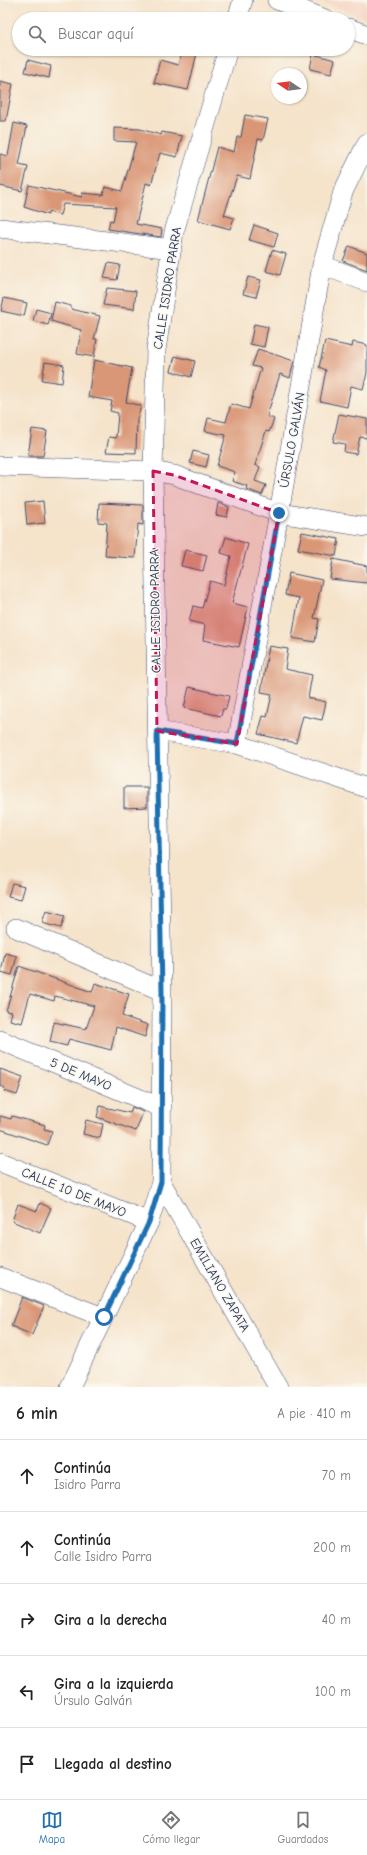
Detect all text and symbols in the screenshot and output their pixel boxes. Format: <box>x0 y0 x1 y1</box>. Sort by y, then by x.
search box <box>12 12 355 56</box>
icon: search <box>26 23 48 45</box>
text: Buscar aquí <box>58 25 134 43</box>
north arrow <box>271 68 307 104</box>
street label: CALLE ISIDRO PARRA <box>150 225 184 350</box>
street label: ÚRSULO GALVÁN <box>275 391 308 489</box>
route end <box>270 504 288 522</box>
street label: CALLE ISIDRO PARRA <box>146 548 164 673</box>
street label: 5 DE MAYO <box>48 1054 114 1094</box>
street label: CALLE 10 DE MAYO <box>19 1164 129 1220</box>
street label: EMILIANO ZAPATA <box>187 1235 253 1335</box>
route start <box>95 1308 113 1326</box>
text: 6 min <box>16 1404 58 1423</box>
text: A pie · 410 m <box>277 1406 351 1421</box>
text: Continúa <box>54 1459 111 1477</box>
icon: ahead <box>16 1465 38 1487</box>
text: 70 m <box>322 1468 351 1483</box>
text: Isidro Parra <box>54 1477 121 1492</box>
text: Continúa <box>54 1531 111 1549</box>
icon: ahead <box>16 1537 38 1559</box>
text: 200 m <box>313 1540 351 1555</box>
text: Calle Isidro Parra <box>54 1549 152 1564</box>
icon: right <box>16 1609 38 1631</box>
text: Gira a la derecha <box>54 1611 167 1629</box>
text: 40 m <box>322 1612 351 1627</box>
text: Gira a la izquierda <box>54 1675 174 1693</box>
icon: left <box>16 1681 38 1703</box>
text: 100 m <box>315 1684 351 1699</box>
text: Úrsulo Galván <box>54 1693 132 1708</box>
icon: arrive <box>16 1753 38 1775</box>
text: Llegada al destino <box>54 1755 172 1773</box>
tab: Mapa <box>39 1809 65 1846</box>
tab: Cómo llegar <box>143 1809 200 1846</box>
tab: Guardados <box>277 1809 328 1846</box>

